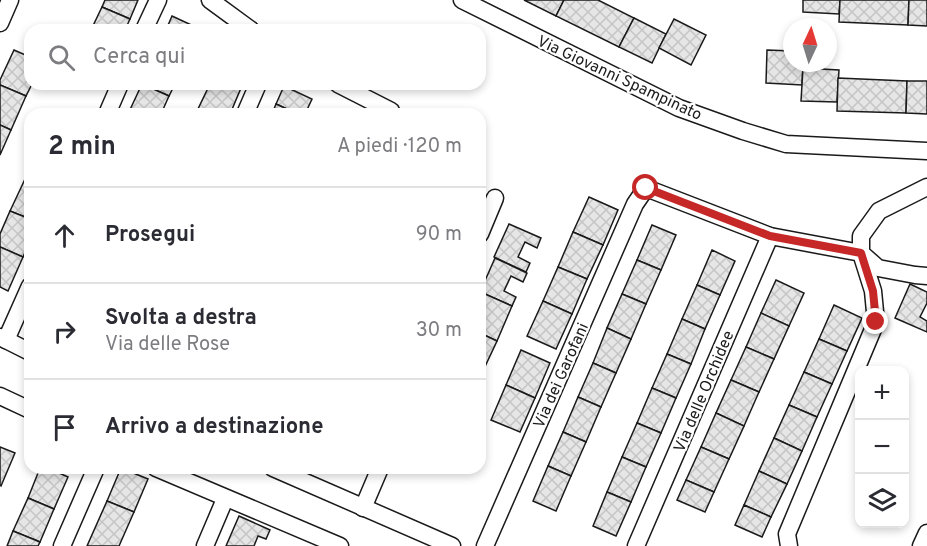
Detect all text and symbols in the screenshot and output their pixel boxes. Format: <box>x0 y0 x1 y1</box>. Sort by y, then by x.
north arrow <box>783 18 837 72</box>
search box <box>24 24 486 90</box>
street label: Via Giovanni Spampinato <box>534 32 705 126</box>
icon: search <box>45 41 78 74</box>
text: Cerca qui <box>93 44 185 71</box>
text: 2 min <box>48 131 116 164</box>
text: A piedi · 120 m <box>337 134 462 160</box>
route start <box>632 174 658 200</box>
icon: ahead <box>48 219 81 252</box>
text: Prosegui <box>105 222 195 249</box>
text: 90 m <box>416 222 462 248</box>
text: Svolta a destra <box>105 305 257 332</box>
route end <box>862 308 888 334</box>
icon: right <box>48 315 81 348</box>
text: 30 m <box>416 318 462 344</box>
street label: Via dei Garofani <box>530 320 594 432</box>
street label: Via delle Orchidee <box>670 328 739 456</box>
text: Via delle Rose <box>105 332 230 358</box>
map controls <box>855 366 909 528</box>
button: + <box>855 366 909 420</box>
icon: arrive <box>48 411 81 444</box>
text: Arrivo a destinazione <box>105 414 323 441</box>
button: − <box>855 420 909 474</box>
button: layers <box>855 474 909 528</box>

